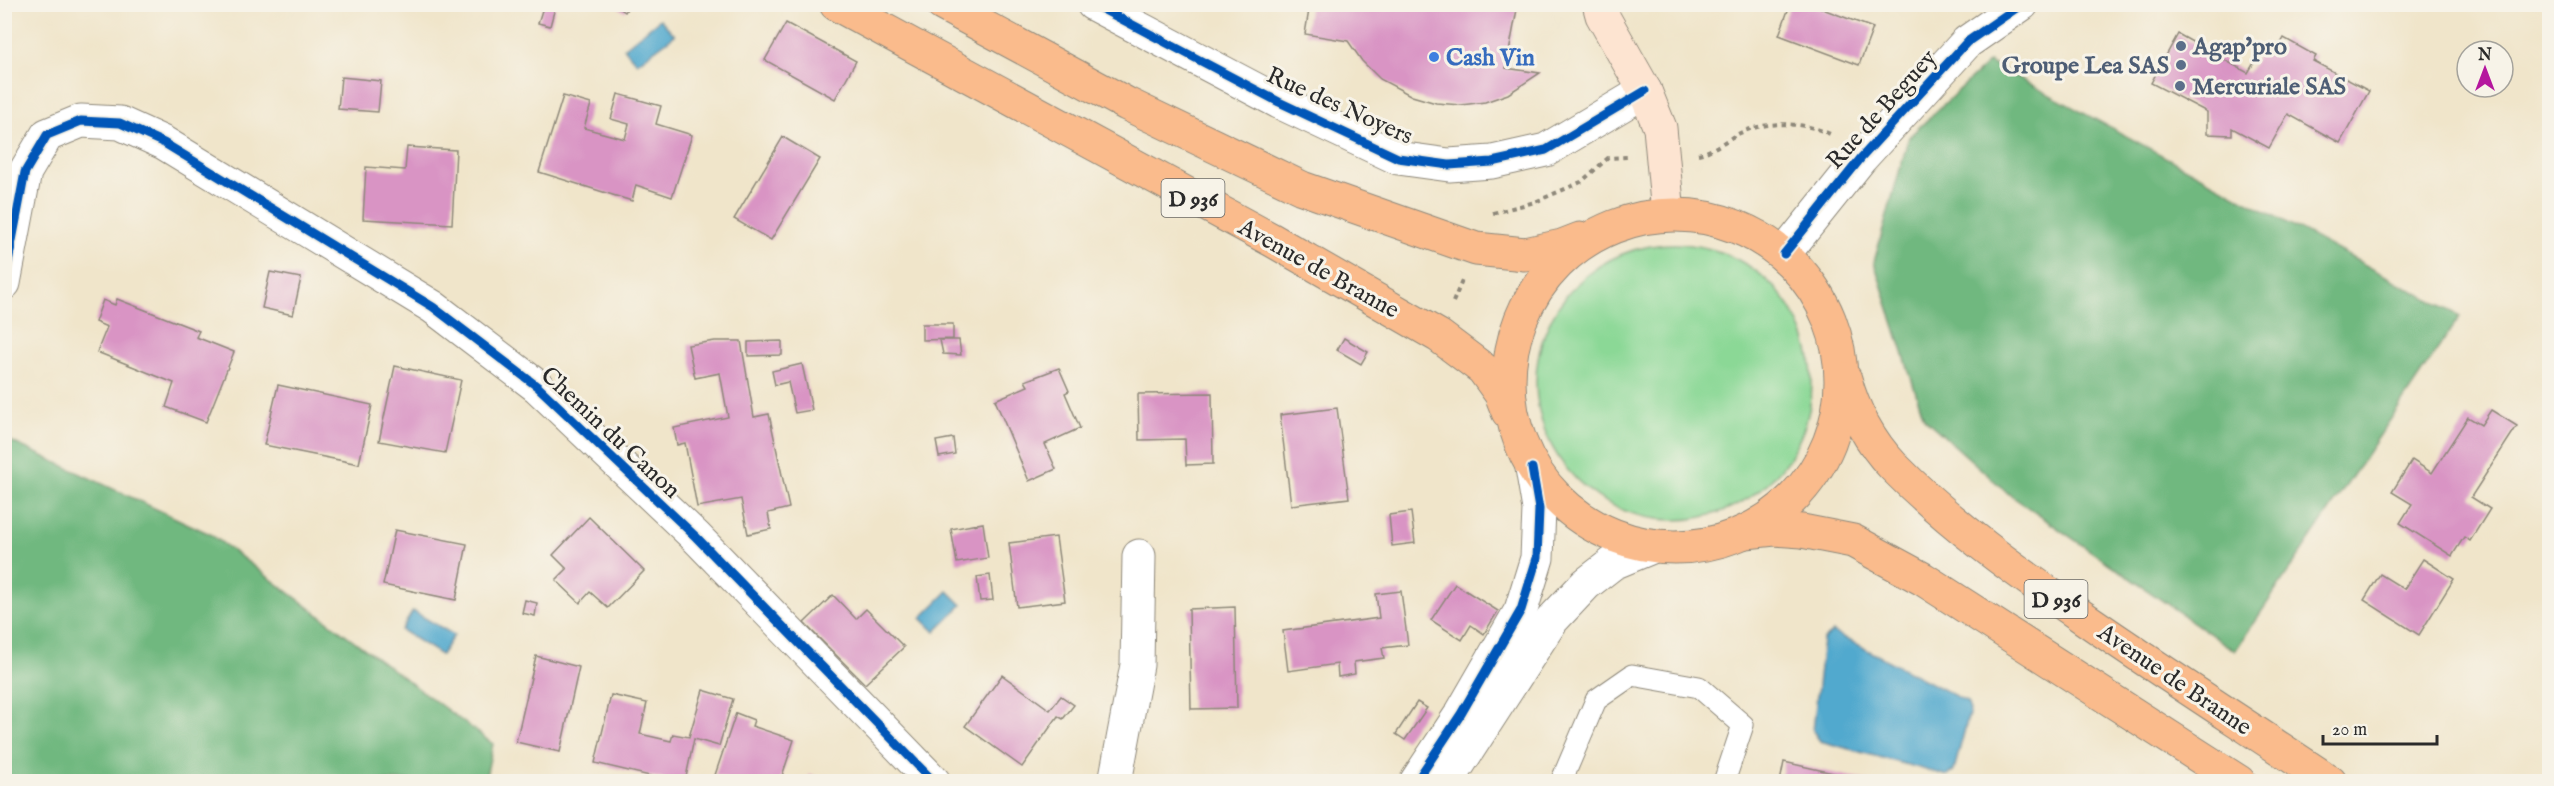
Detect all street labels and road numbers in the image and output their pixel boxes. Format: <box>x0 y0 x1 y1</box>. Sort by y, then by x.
street label: Rue de Beguey <box>1820 43 1944 177</box>
street label: Rue des Noyers <box>1261 60 1417 152</box>
road number: D 936 <box>1162 179 1224 217</box>
street label: Avenue de Branne <box>1231 212 1404 326</box>
street label: Chemin du Canon <box>533 360 687 506</box>
road number: D 936 <box>2024 580 2088 618</box>
street label: Avenue de Branne <box>2090 617 2257 743</box>

